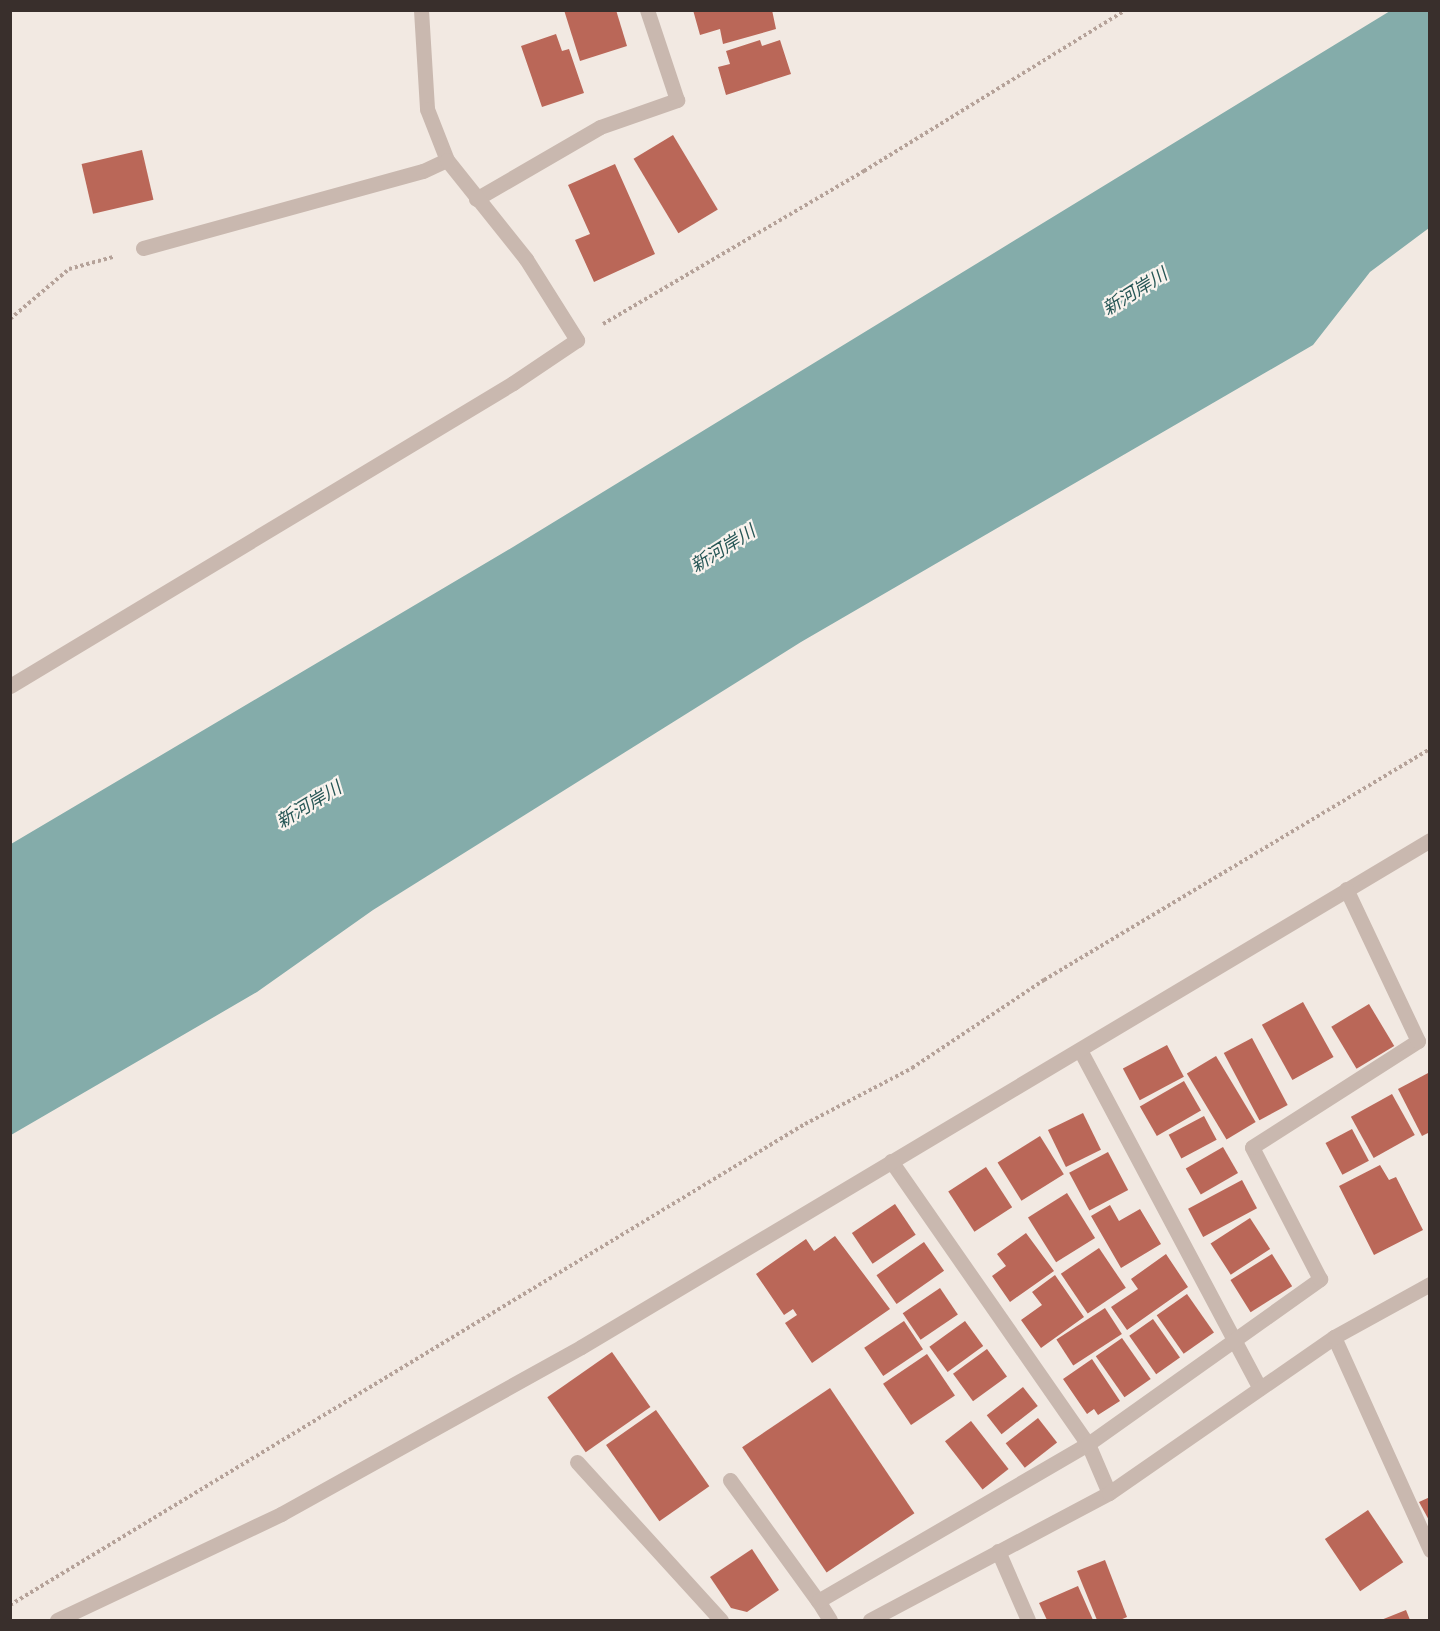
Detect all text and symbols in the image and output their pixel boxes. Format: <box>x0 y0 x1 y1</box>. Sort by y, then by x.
water label: 新河岸川 <box>1099 264 1171 320</box>
water label: 新河岸川 <box>687 521 759 577</box>
water label: 新河岸川 <box>273 777 345 833</box>

